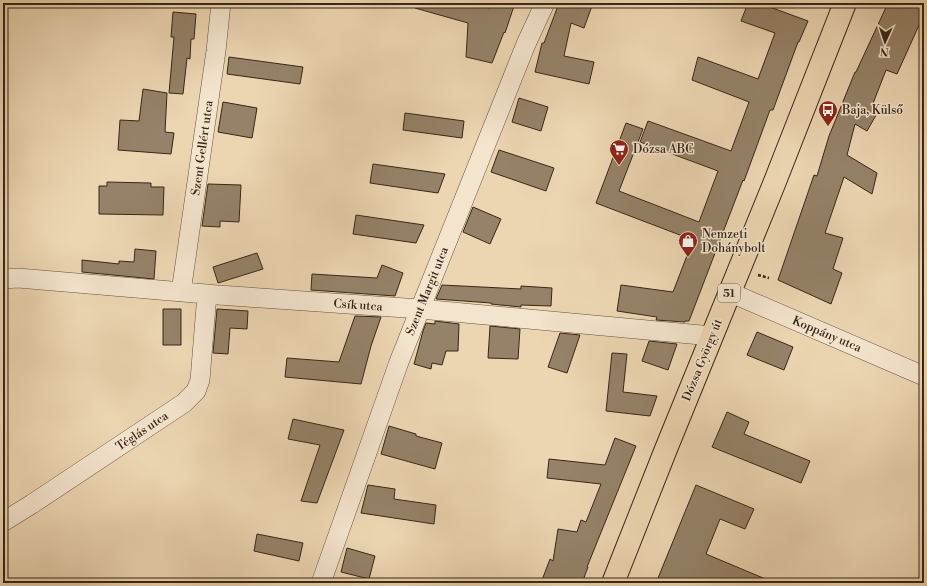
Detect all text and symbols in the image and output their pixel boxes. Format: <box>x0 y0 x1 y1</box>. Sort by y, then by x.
north arrow <box>865 22 905 62</box>
text: N <box>880 44 889 58</box>
street label: Szent Gellért utca <box>188 99 217 197</box>
bus stop icon: Baja, Külső <box>817 99 839 127</box>
place label: Baja, Külső <box>841 103 903 118</box>
supermarket icon: Dózsa ABC <box>608 138 630 166</box>
place label: Dózsa ABC <box>633 142 694 157</box>
place label: Nemzeti Dohánybolt <box>702 227 766 256</box>
shop icon: Nemzeti Dohánybolt <box>677 230 699 258</box>
street label: Szent Margit utca <box>403 244 452 338</box>
road number: 51 <box>718 284 740 302</box>
street label: Csík utca <box>333 296 384 315</box>
street label: Koppány utca <box>790 313 865 356</box>
street label: Dózsa György út <box>679 316 726 404</box>
street label: Téglás utca <box>113 408 172 454</box>

